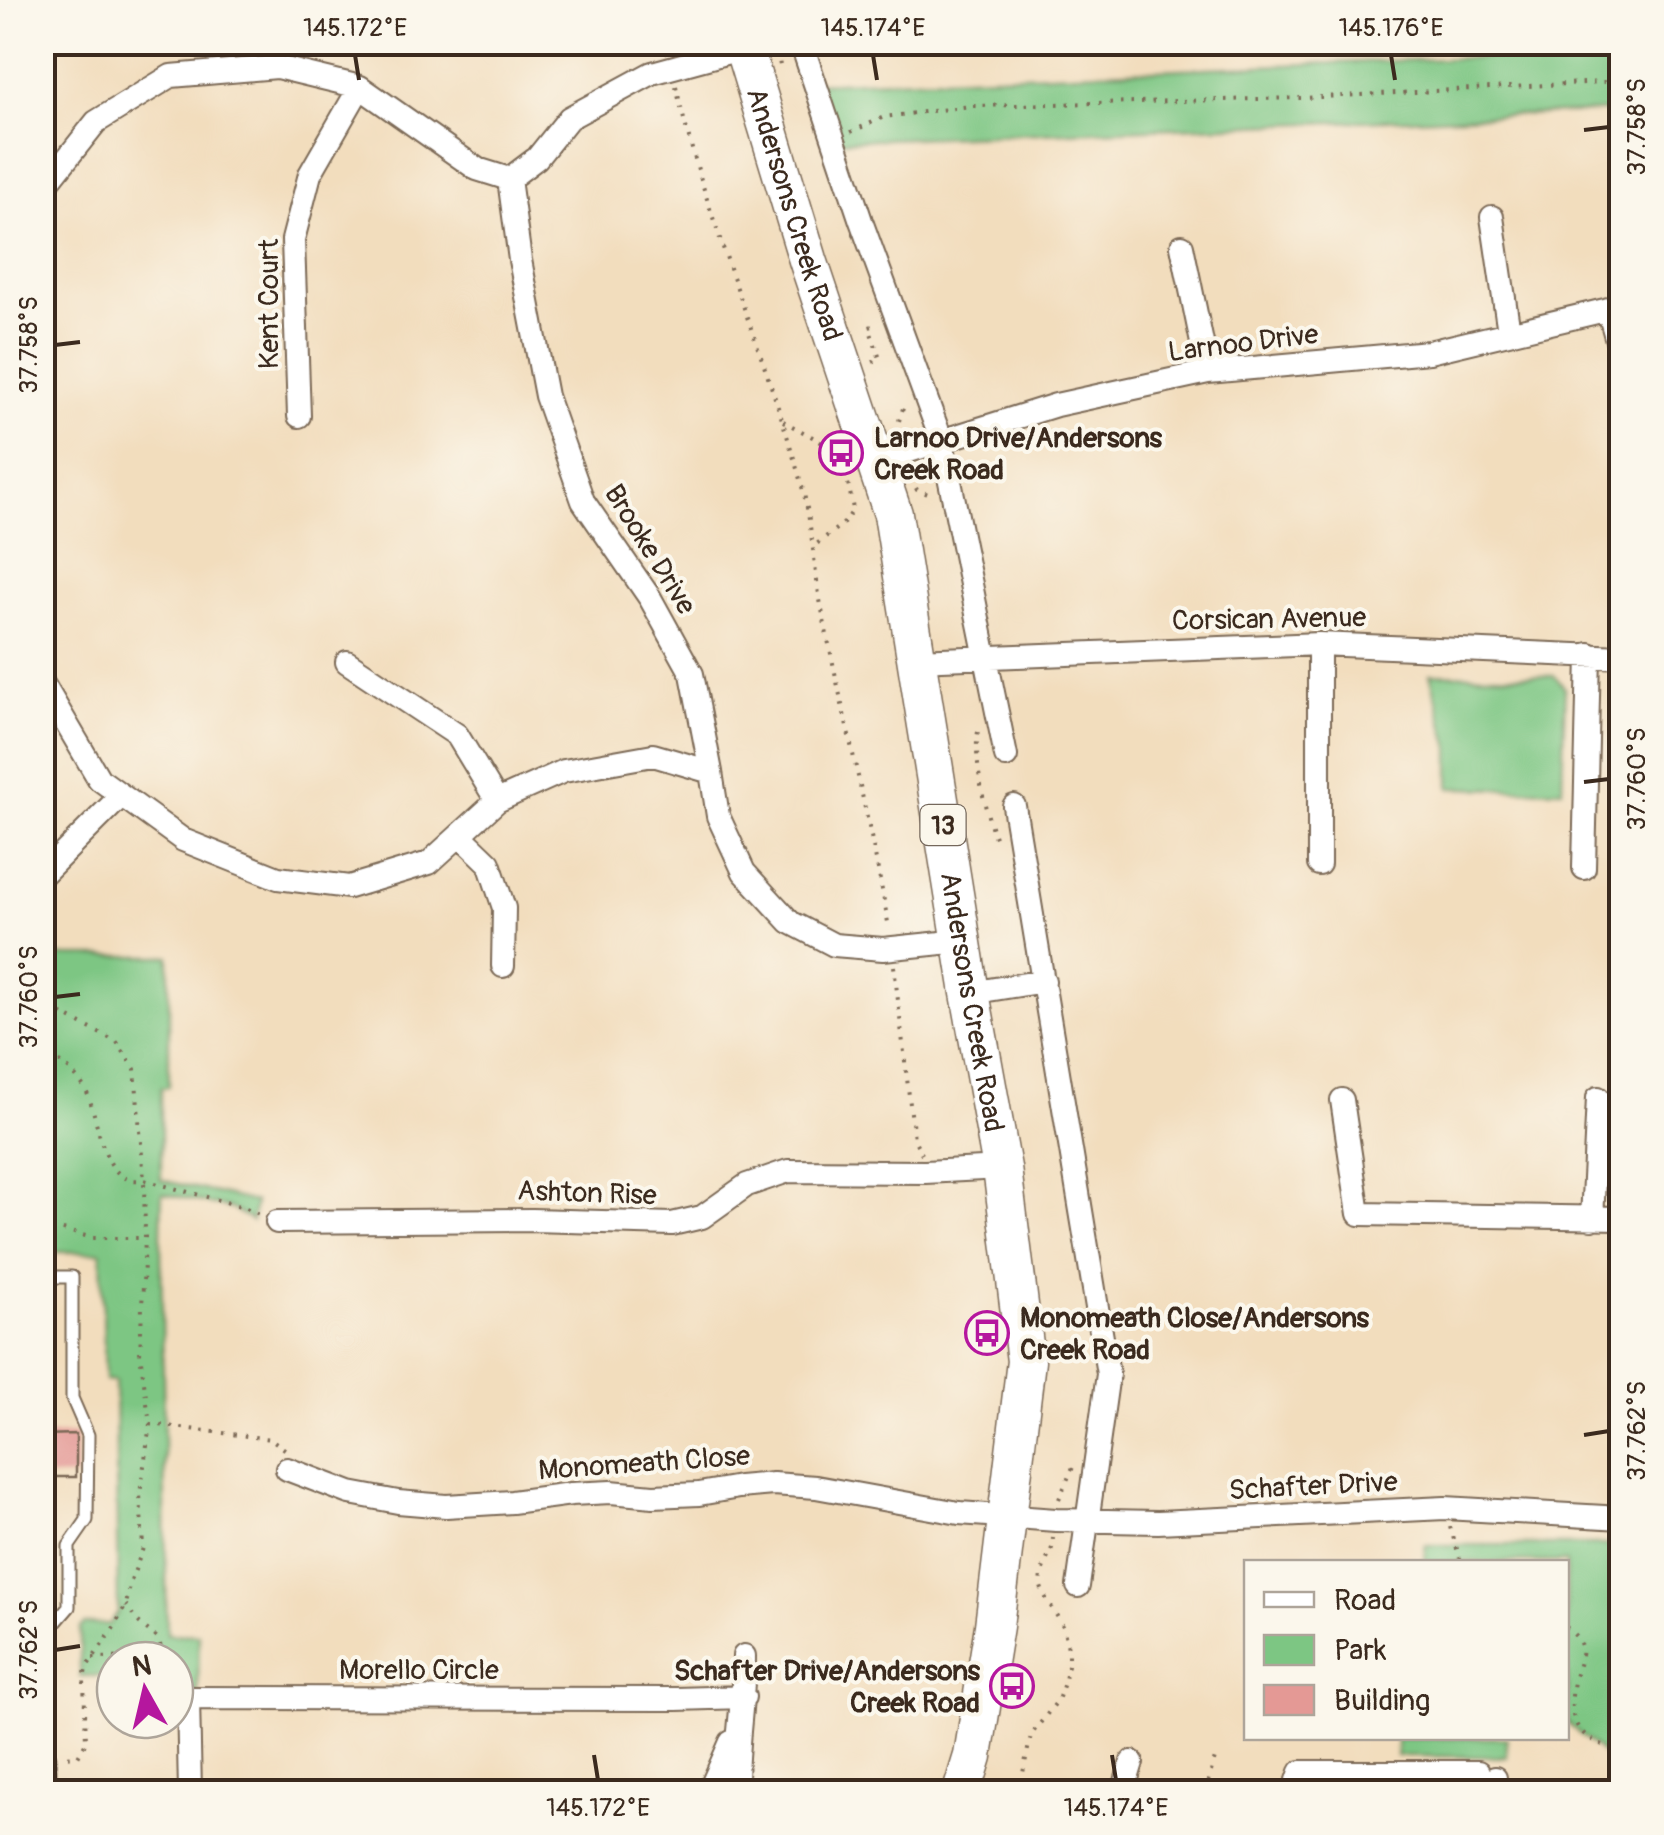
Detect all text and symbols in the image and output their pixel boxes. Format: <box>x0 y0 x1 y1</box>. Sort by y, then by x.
text: 145.172°E <box>303 13 407 44</box>
text: 145.174°E <box>821 13 925 44</box>
text: 145.176°E <box>1339 13 1443 44</box>
text: 37.758°S <box>1622 78 1653 176</box>
street label: Andersons Creek Road <box>738 84 850 346</box>
street label: Kent Court <box>252 238 287 369</box>
text: 37.758°S <box>14 296 45 394</box>
street label: Larnoo Drive <box>1166 317 1321 370</box>
place label: Larnoo Drive/Andersons Creek Road <box>874 421 1163 488</box>
bus stop icon: Larnoo Drive/Andersons Creek Road <box>818 430 864 476</box>
street label: Brooke Drive <box>596 478 704 621</box>
street label: Corsican Avenue <box>1172 600 1367 639</box>
text: 37.760°S <box>1622 727 1653 831</box>
road number: 13 <box>920 805 966 845</box>
street label: Andersons Creek Road <box>932 870 1011 1135</box>
text: 37.760°S <box>14 945 45 1049</box>
street label: Ashton Rise <box>517 1174 657 1213</box>
place label: Monomeath Close/Andersons Creek Road <box>1020 1301 1370 1368</box>
bus stop icon: Monomeath Close/Andersons Creek Road <box>964 1310 1010 1356</box>
text: 37.762°S <box>1622 1381 1653 1481</box>
street label: Monomeath Close <box>537 1439 751 1488</box>
street label: Schafter Drive <box>1228 1465 1399 1508</box>
legend <box>1244 1560 1569 1740</box>
text: Road <box>1334 1582 1396 1619</box>
text: 37.762°S <box>14 1600 45 1700</box>
text: Park <box>1334 1632 1387 1669</box>
north arrow <box>95 1640 195 1740</box>
text: N <box>130 1648 154 1685</box>
street label: Morello Circle <box>339 1653 499 1688</box>
place label: Schafter Drive/Andersons Creek Road <box>674 1654 980 1721</box>
bus stop icon: Schafter Drive/Andersons Creek Road <box>989 1663 1035 1709</box>
text: Building <box>1334 1682 1430 1719</box>
text: 145.172°E <box>546 1793 650 1824</box>
text: 145.174°E <box>1064 1793 1168 1824</box>

